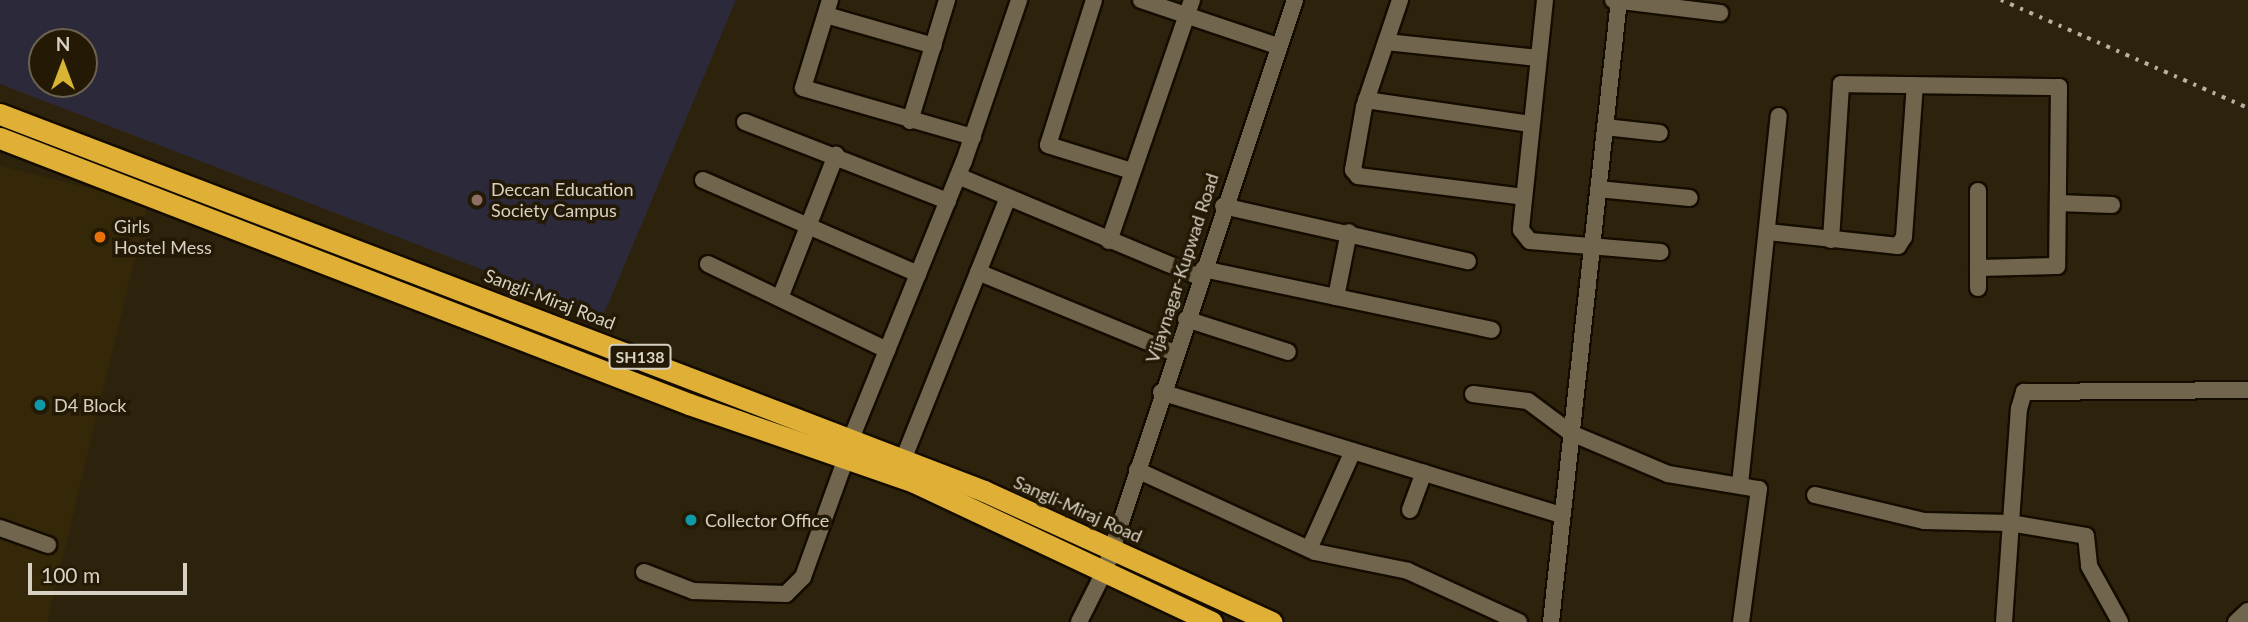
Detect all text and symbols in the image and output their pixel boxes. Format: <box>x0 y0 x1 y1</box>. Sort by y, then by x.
north arrow <box>28 28 98 98</box>
text: N <box>56 32 70 55</box>
street label: Vijaynagar-Kupwad Road <box>1141 170 1223 366</box>
place label: Deccan Education Society Campus <box>491 179 634 222</box>
marker: Deccan Education Society Campus <box>469 192 485 208</box>
place label: Girls Hostel Mess <box>114 216 212 258</box>
marker: Girls Hostel Mess <box>92 229 108 245</box>
street label: Sangli-Miraj Road <box>482 264 618 334</box>
road number: SH138 <box>608 344 672 370</box>
place label: D4 Block <box>54 394 126 416</box>
marker: D4 Block <box>32 397 48 413</box>
street label: Sangli-Miraj Road <box>1010 471 1146 547</box>
place label: Collector Office <box>705 509 830 531</box>
marker: Collector Office <box>683 512 699 528</box>
scale bar <box>32 548 191 592</box>
text: 100 m <box>41 562 100 587</box>

